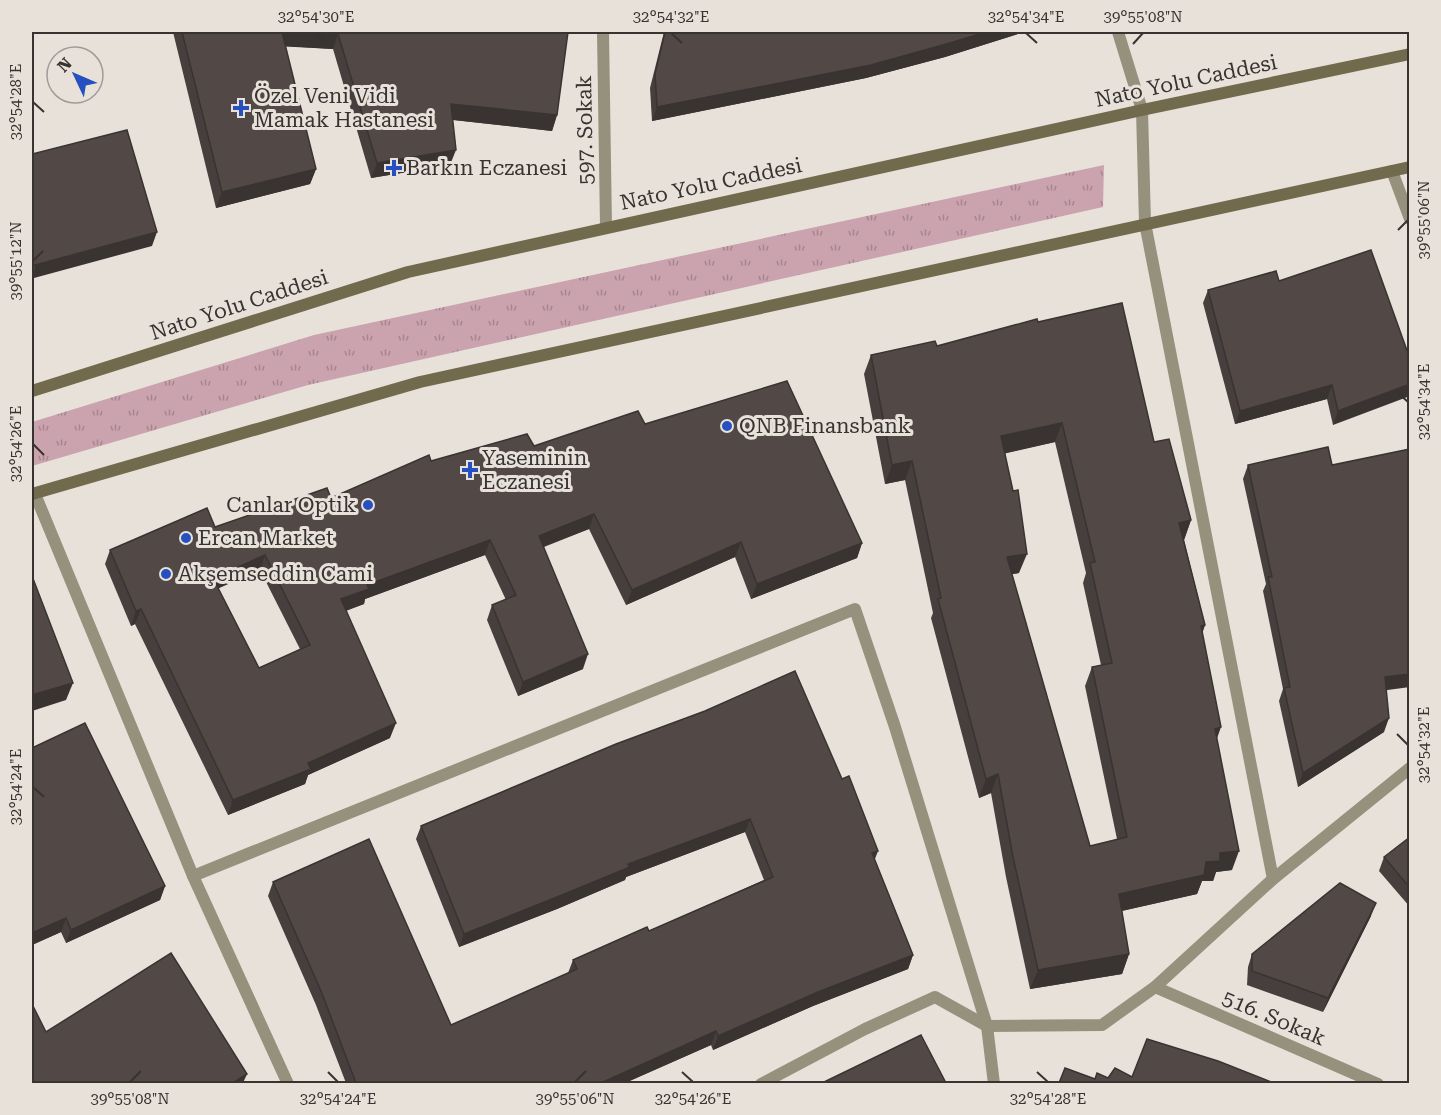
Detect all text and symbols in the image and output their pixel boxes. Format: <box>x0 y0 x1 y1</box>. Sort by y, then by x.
text: 32°54'30"E <box>278 8 354 26</box>
text: 32°54'32"E <box>633 8 709 26</box>
text: 32°54'34"E <box>988 8 1064 26</box>
text: 39°55'08"N <box>1103 8 1183 26</box>
north arrow <box>45 45 105 105</box>
street label: Nato Yolu Caddesi <box>1093 50 1279 112</box>
text: N <box>53 54 76 76</box>
text: 32°54'28"E <box>7 64 25 140</box>
street label: 597. Sokak <box>572 75 598 185</box>
place label: Özel Veni Vidi Mamak Hastanesi <box>254 83 434 132</box>
marker: Özel Veni Vidi Mamak Hastanesi <box>232 99 250 117</box>
street label: Nato Yolu Caddesi <box>618 153 804 215</box>
place label: Barkın Eczanesi <box>406 156 567 180</box>
marker: Barkın Eczanesi <box>387 161 401 175</box>
text: 39°55'06"N <box>1415 180 1433 260</box>
text: 39°55'12"N <box>7 221 25 301</box>
street label: Nato Yolu Caddesi <box>147 265 331 345</box>
text: 32°54'34"E <box>1415 364 1433 440</box>
text: 32°54'26"E <box>7 406 25 482</box>
place label: QNB Finansbank <box>739 414 911 438</box>
marker: QNB Finansbank <box>720 419 734 433</box>
place label: Yaseminin Eczanesi <box>482 446 588 494</box>
marker: Yaseminin Eczanesi <box>463 463 477 477</box>
place label: Canlar Optik <box>226 493 356 517</box>
marker: Canlar Optik <box>361 498 375 512</box>
place label: Ercan Market <box>198 526 334 550</box>
marker: Ercan Market <box>179 531 193 545</box>
place label: Akşemseddin Cami <box>178 562 373 586</box>
marker: Akşemseddin Cami <box>159 567 173 581</box>
text: 32°54'32"E <box>1415 707 1433 783</box>
text: 32°54'24"E <box>7 749 25 825</box>
street label: 516. Sokak <box>1219 986 1329 1050</box>
text: 39°55'08"N <box>90 1090 170 1108</box>
text: 32°54'24"E <box>300 1090 376 1108</box>
text: 39°55'06"N <box>535 1090 615 1108</box>
text: 32°54'26"E <box>655 1090 731 1108</box>
text: 32°54'28"E <box>1010 1090 1086 1108</box>

